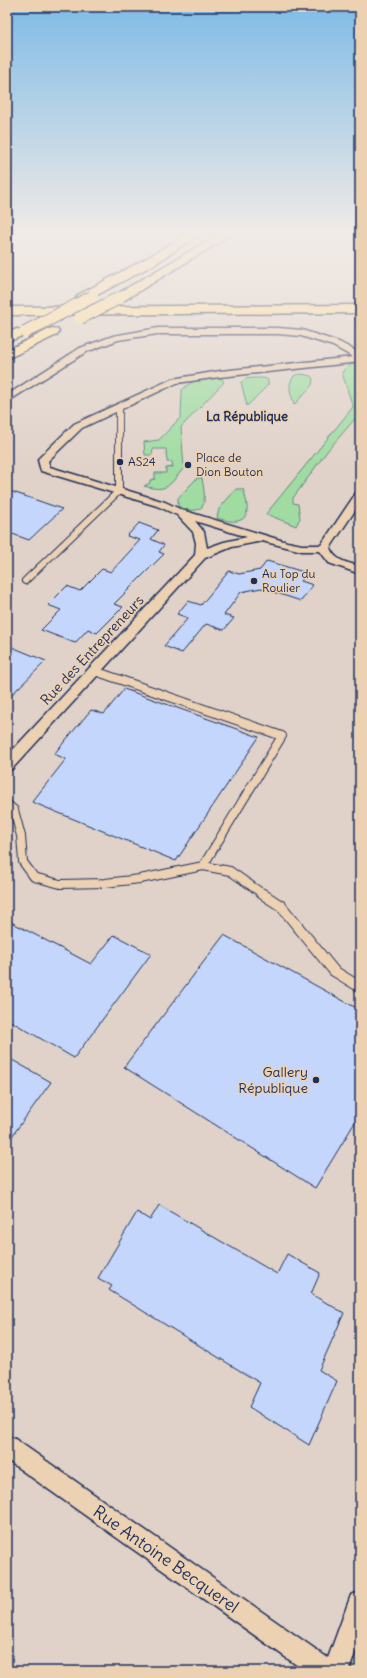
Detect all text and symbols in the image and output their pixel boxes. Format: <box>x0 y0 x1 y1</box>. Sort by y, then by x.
district label: La République <box>206 408 288 425</box>
place label: Place de Dion Bouton <box>196 450 263 479</box>
place label: AS24 <box>128 454 156 469</box>
marker: AS24 <box>115 457 125 467</box>
marker: Place de Dion Bouton <box>183 460 193 470</box>
place label: Au Top du Roulier <box>262 566 316 595</box>
marker: Au Top du Roulier <box>249 576 259 586</box>
street label: Rue des Entrepreneurs <box>36 591 148 709</box>
place label: Gallery République <box>238 1063 308 1097</box>
marker: Gallery République <box>311 1075 321 1085</box>
street label: Rue Antoine Becquerel <box>89 1500 243 1618</box>

